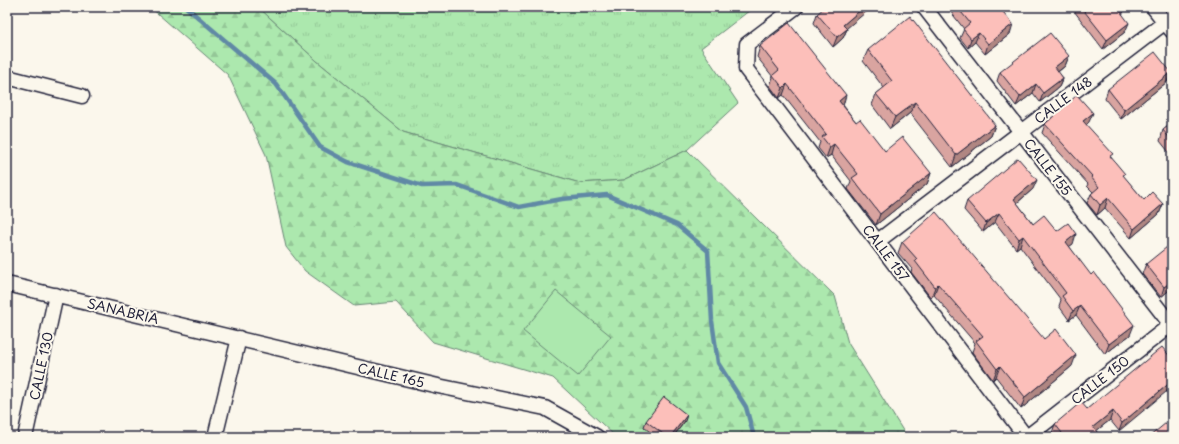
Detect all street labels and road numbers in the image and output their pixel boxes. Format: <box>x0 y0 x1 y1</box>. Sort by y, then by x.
street label: CALLE 148 <box>1030 72 1096 128</box>
street label: CALLE 155 <box>1020 134 1077 199</box>
street label: CALLE 157 <box>859 220 914 285</box>
street label: SANABRIA <box>85 293 161 328</box>
street label: CALLE 130 <box>24 330 57 402</box>
street label: CALLE 150 <box>1067 351 1133 408</box>
street label: CALLE 165 <box>356 358 426 391</box>

